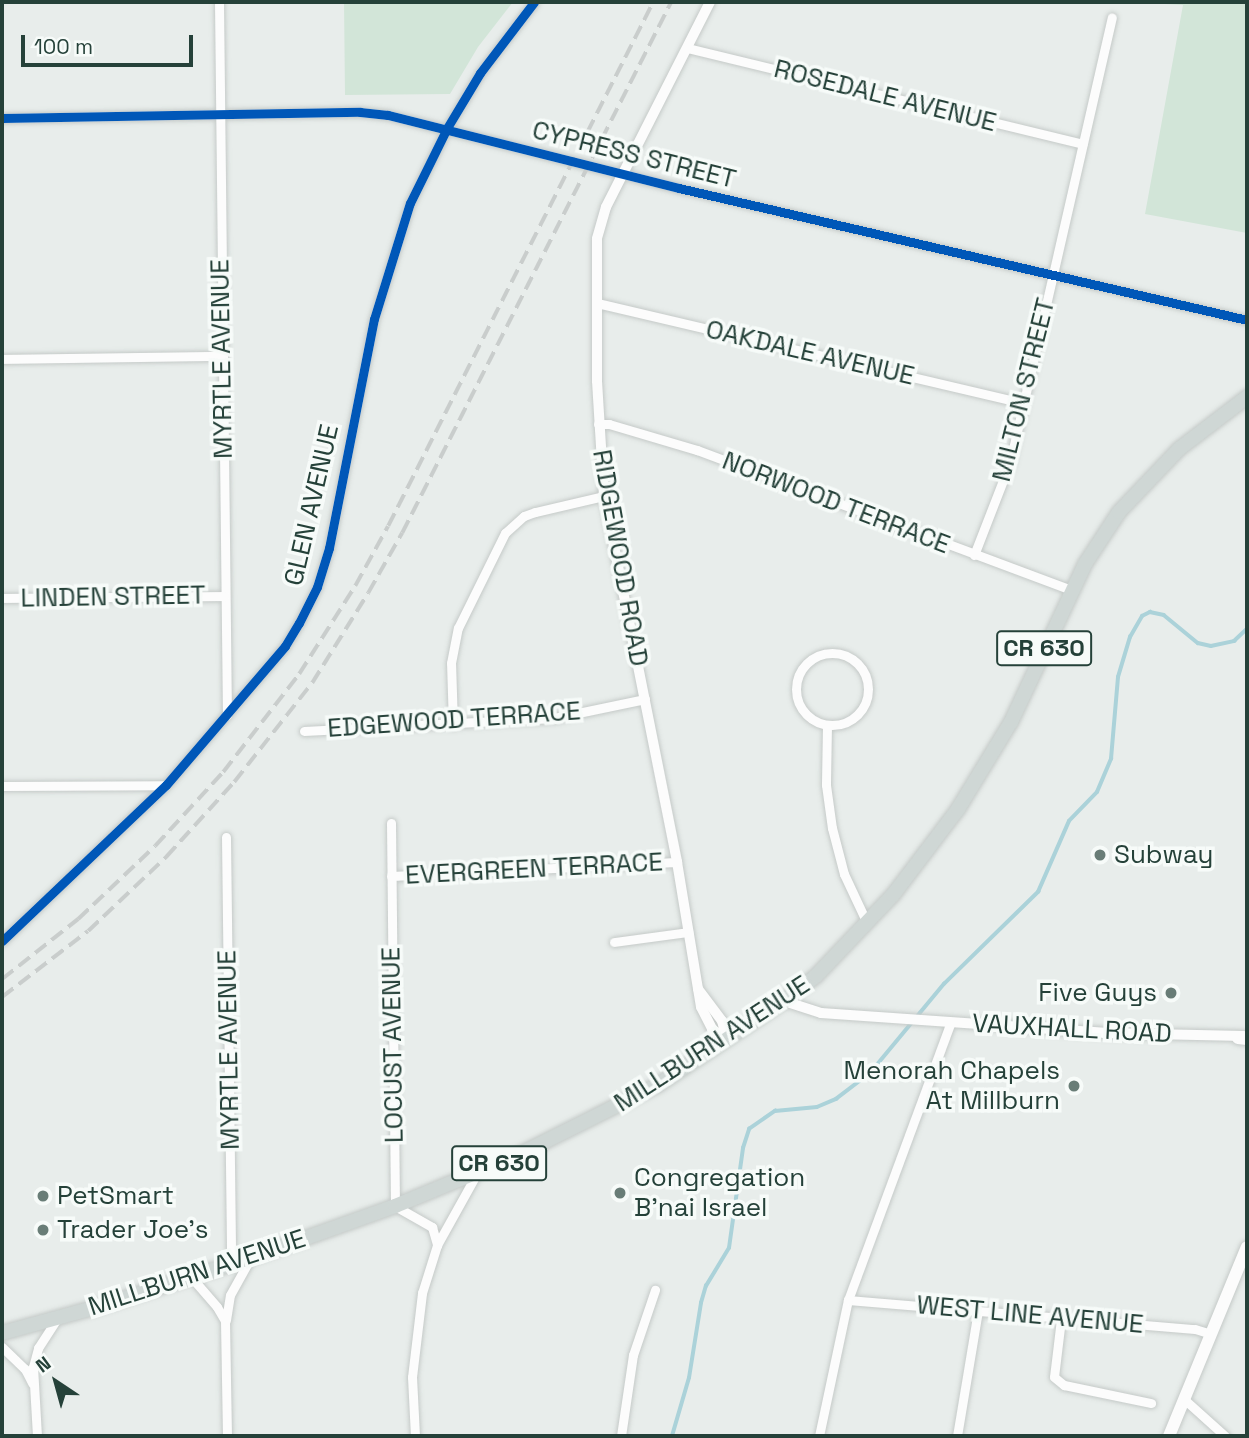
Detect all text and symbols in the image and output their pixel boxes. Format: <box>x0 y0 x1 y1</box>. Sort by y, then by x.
scale bar <box>24 21 196 65</box>
text: 100 m <box>34 33 93 60</box>
street label: ROSEDALE AVENUE <box>771 53 999 139</box>
street label: CYPRESS STREET <box>529 115 739 195</box>
street label: MYRTLE AVENUE <box>205 259 239 459</box>
street label: MILTON STREET <box>986 295 1062 485</box>
street label: OAKDALE AVENUE <box>703 314 917 392</box>
street label: GLEN AVENUE <box>278 421 346 589</box>
street label: NORWOOD TERRACE <box>718 445 954 561</box>
street label: RIDGEWOOD ROAD <box>586 447 654 669</box>
street label: LINDEN STREET <box>20 580 206 614</box>
road number: CR 630 <box>995 628 1093 668</box>
street label: EDGEWOOD TERRACE <box>326 696 582 744</box>
place label: Subway <box>1114 839 1213 871</box>
street label: EVERGREEN TERRACE <box>404 847 664 891</box>
marker: Subway <box>1092 847 1108 863</box>
street label: LOCUST AVENUE <box>376 946 410 1144</box>
street label: MYRTLE AVENUE <box>212 950 246 1150</box>
street label: MILLBURN AVENUE <box>608 969 816 1119</box>
place label: Five Guys <box>1038 977 1157 1009</box>
marker: Five Guys <box>1163 985 1179 1001</box>
street label: VAUXHALL ROAD <box>971 1008 1173 1050</box>
place label: Menorah Chapels At Millburn <box>843 1055 1060 1116</box>
marker: Menorah Chapels At Millburn <box>1066 1078 1082 1094</box>
road number: CR 630 <box>450 1142 548 1184</box>
place label: Congregation B'nai Israel <box>634 1162 805 1224</box>
place label: PetSmart <box>57 1180 174 1212</box>
marker: Congregation B'nai Israel <box>612 1185 628 1201</box>
marker: PetSmart <box>35 1188 51 1204</box>
place label: Trader Joe's <box>57 1214 208 1246</box>
marker: Trader Joe's <box>35 1222 51 1238</box>
street label: MILLBURN AVENUE <box>84 1223 310 1323</box>
street label: WEST LINE AVENUE <box>915 1289 1145 1341</box>
north arrow <box>21 1347 91 1417</box>
text: N <box>31 1351 56 1378</box>

